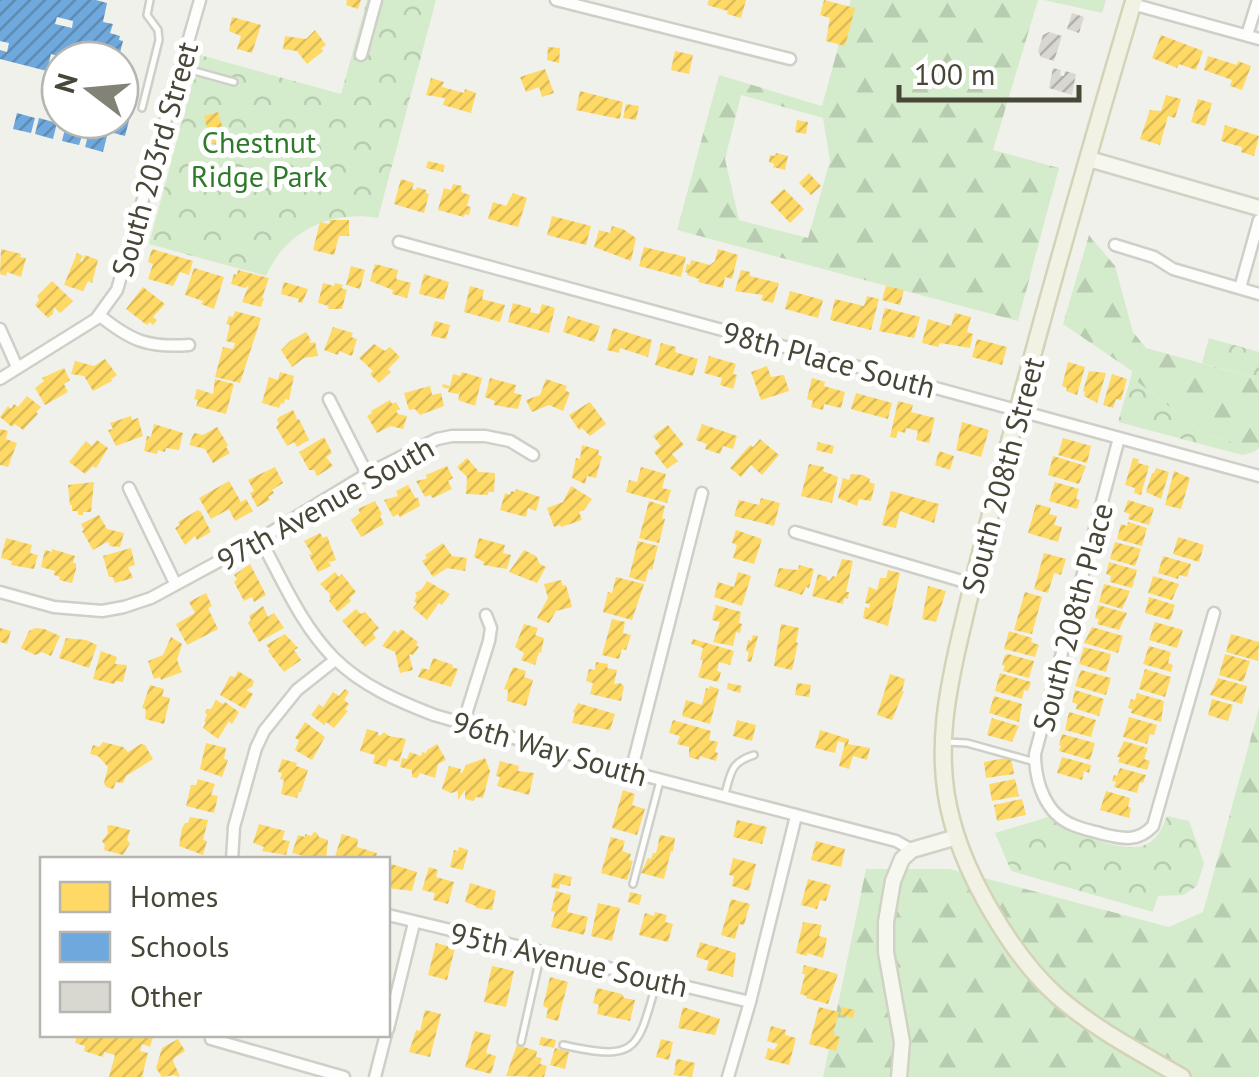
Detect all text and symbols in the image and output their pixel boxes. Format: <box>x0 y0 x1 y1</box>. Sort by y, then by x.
street label: South 203rd Street <box>102 37 206 281</box>
north arrow <box>40 40 140 140</box>
scale bar <box>899 40 1079 102</box>
text: 100 m <box>914 54 995 93</box>
text: N <box>45 69 86 97</box>
park label: Chestnut Ridge Park <box>191 122 328 195</box>
street label: 98th Place South <box>718 312 940 406</box>
street label: South 208th Street <box>952 353 1052 597</box>
street label: 97th Avenue South <box>210 427 440 579</box>
street label: South 208th Place <box>1023 499 1121 735</box>
street label: 96th Way South <box>448 702 652 794</box>
legend <box>40 857 390 1037</box>
text: Homes <box>130 876 218 915</box>
street label: 95th Avenue South <box>446 913 692 1005</box>
text: Schools <box>130 926 229 965</box>
text: Other <box>130 976 203 1015</box>

